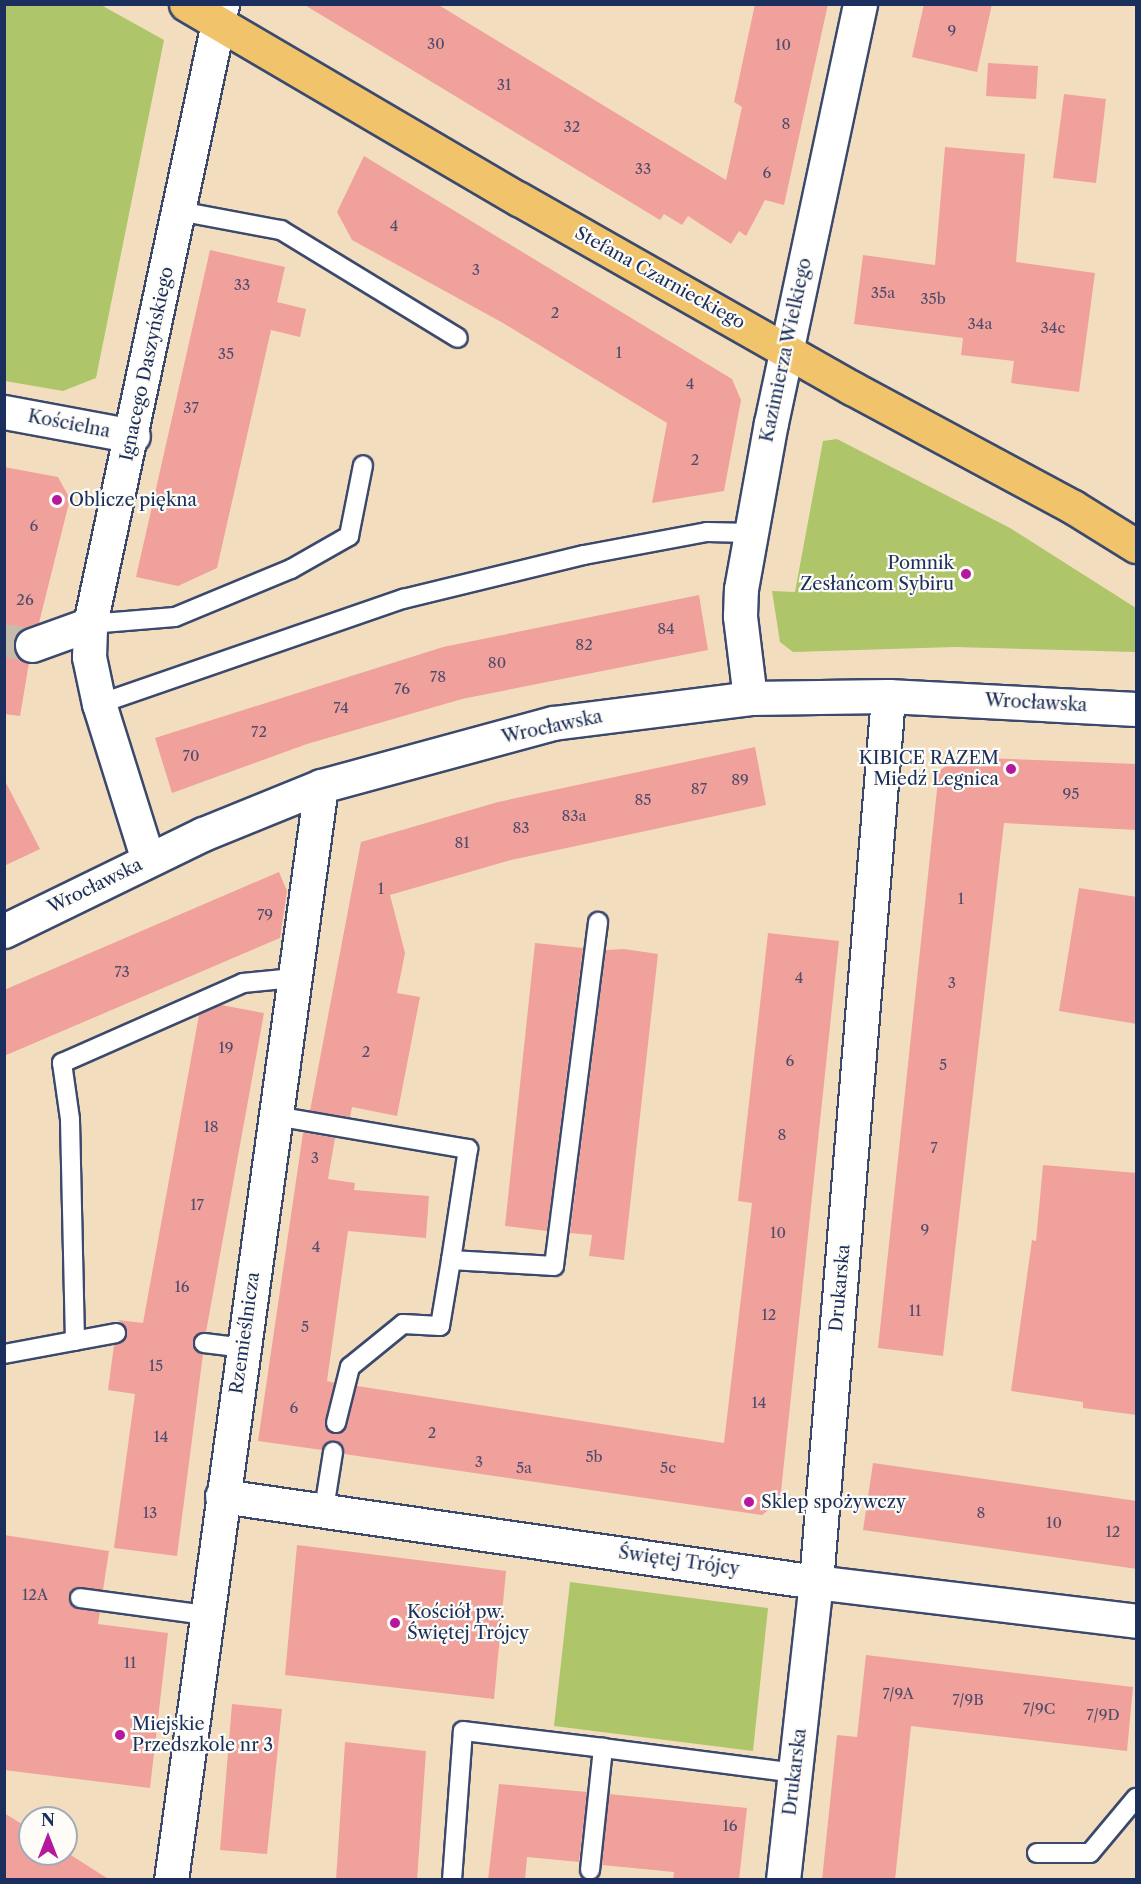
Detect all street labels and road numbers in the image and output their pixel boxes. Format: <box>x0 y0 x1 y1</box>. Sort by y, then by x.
street label: Stefana Czarnieckiego <box>571 222 749 334</box>
street label: Kazimierza Wielkiego <box>756 255 816 445</box>
street label: Ignacego Daszyńskiego <box>116 265 178 463</box>
street label: Kościelna <box>26 405 112 443</box>
street label: Wrocławska <box>984 690 1088 716</box>
street label: Wrocławska <box>500 706 604 748</box>
street label: Wrocławska <box>44 854 146 918</box>
street label: Drukarska <box>825 1243 855 1333</box>
street label: Rzemieślnicza <box>226 1271 264 1395</box>
street label: Świętej Trójcy <box>617 1542 741 1580</box>
street label: Drukarska <box>779 1727 811 1817</box>

